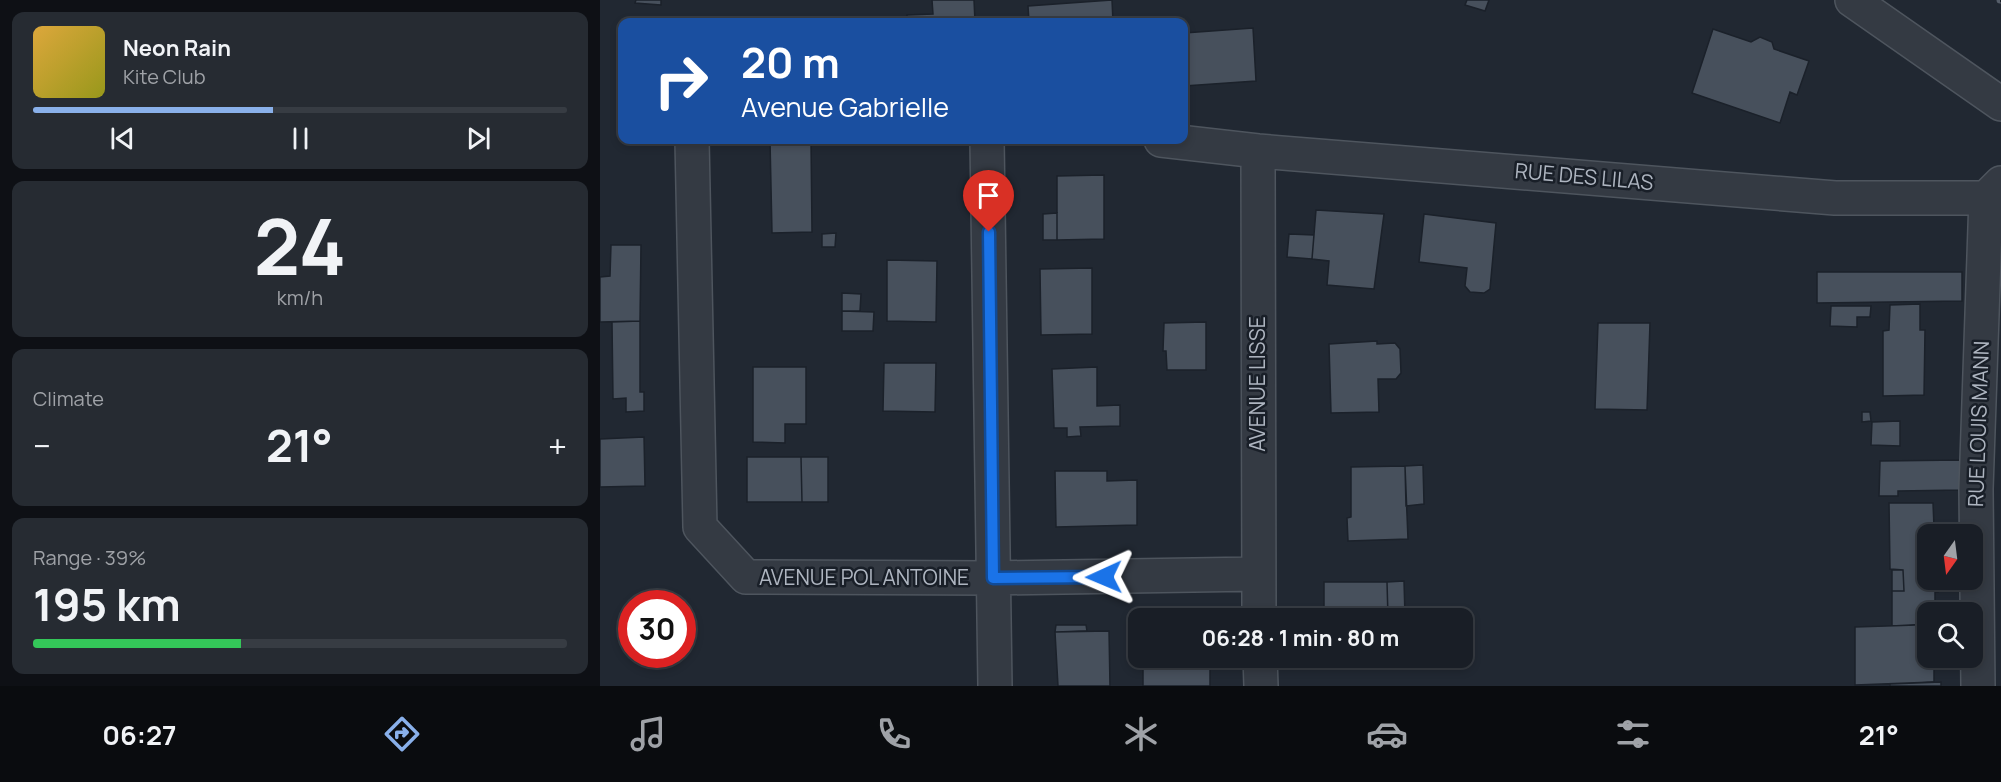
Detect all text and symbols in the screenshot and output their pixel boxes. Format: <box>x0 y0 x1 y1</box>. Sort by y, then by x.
text: Neon Rain <box>123 33 231 63</box>
text: 20 m <box>741 33 840 91</box>
icon: right <box>642 42 720 120</box>
text: Kite Club <box>123 63 206 90</box>
text: Avenue Gabrielle <box>741 88 949 125</box>
icon: previous <box>106 122 139 155</box>
icon: pause <box>284 122 317 155</box>
icon: next <box>462 122 495 155</box>
street label: RUE DES LILAS <box>1514 156 1655 196</box>
pin <box>963 170 1014 232</box>
icon: arrive <box>972 179 1005 212</box>
text: 24 <box>254 192 346 298</box>
text: km/h <box>277 284 323 311</box>
street label: AVENUE LISSE <box>1243 316 1271 452</box>
street label: RUE LOUIS MANN <box>1961 340 1995 507</box>
text: Climate <box>33 385 104 412</box>
text: 21° <box>266 414 333 476</box>
text: − <box>33 423 51 468</box>
text: + <box>548 423 567 468</box>
north arrow <box>1917 524 1983 590</box>
map controls <box>1917 524 1983 668</box>
text: Range · 39% <box>33 544 146 571</box>
position arrow <box>1072 545 1136 609</box>
street label: AVENUE POL ANTOINE <box>759 563 969 591</box>
text: 195 km <box>33 573 181 635</box>
speed limit sign: 30 <box>618 590 696 668</box>
button: search <box>1917 602 1983 668</box>
text: 06:28 · 1 min · 80 m <box>1202 623 1399 653</box>
icon: directions <box>381 713 423 755</box>
icon: music <box>627 713 669 755</box>
icon: phone <box>873 713 915 755</box>
icon: climate <box>1120 713 1162 755</box>
icon: car <box>1366 713 1408 755</box>
icon: filters <box>1612 713 1654 755</box>
text: 06:27 <box>102 716 176 753</box>
text: 21° <box>1859 716 1899 753</box>

